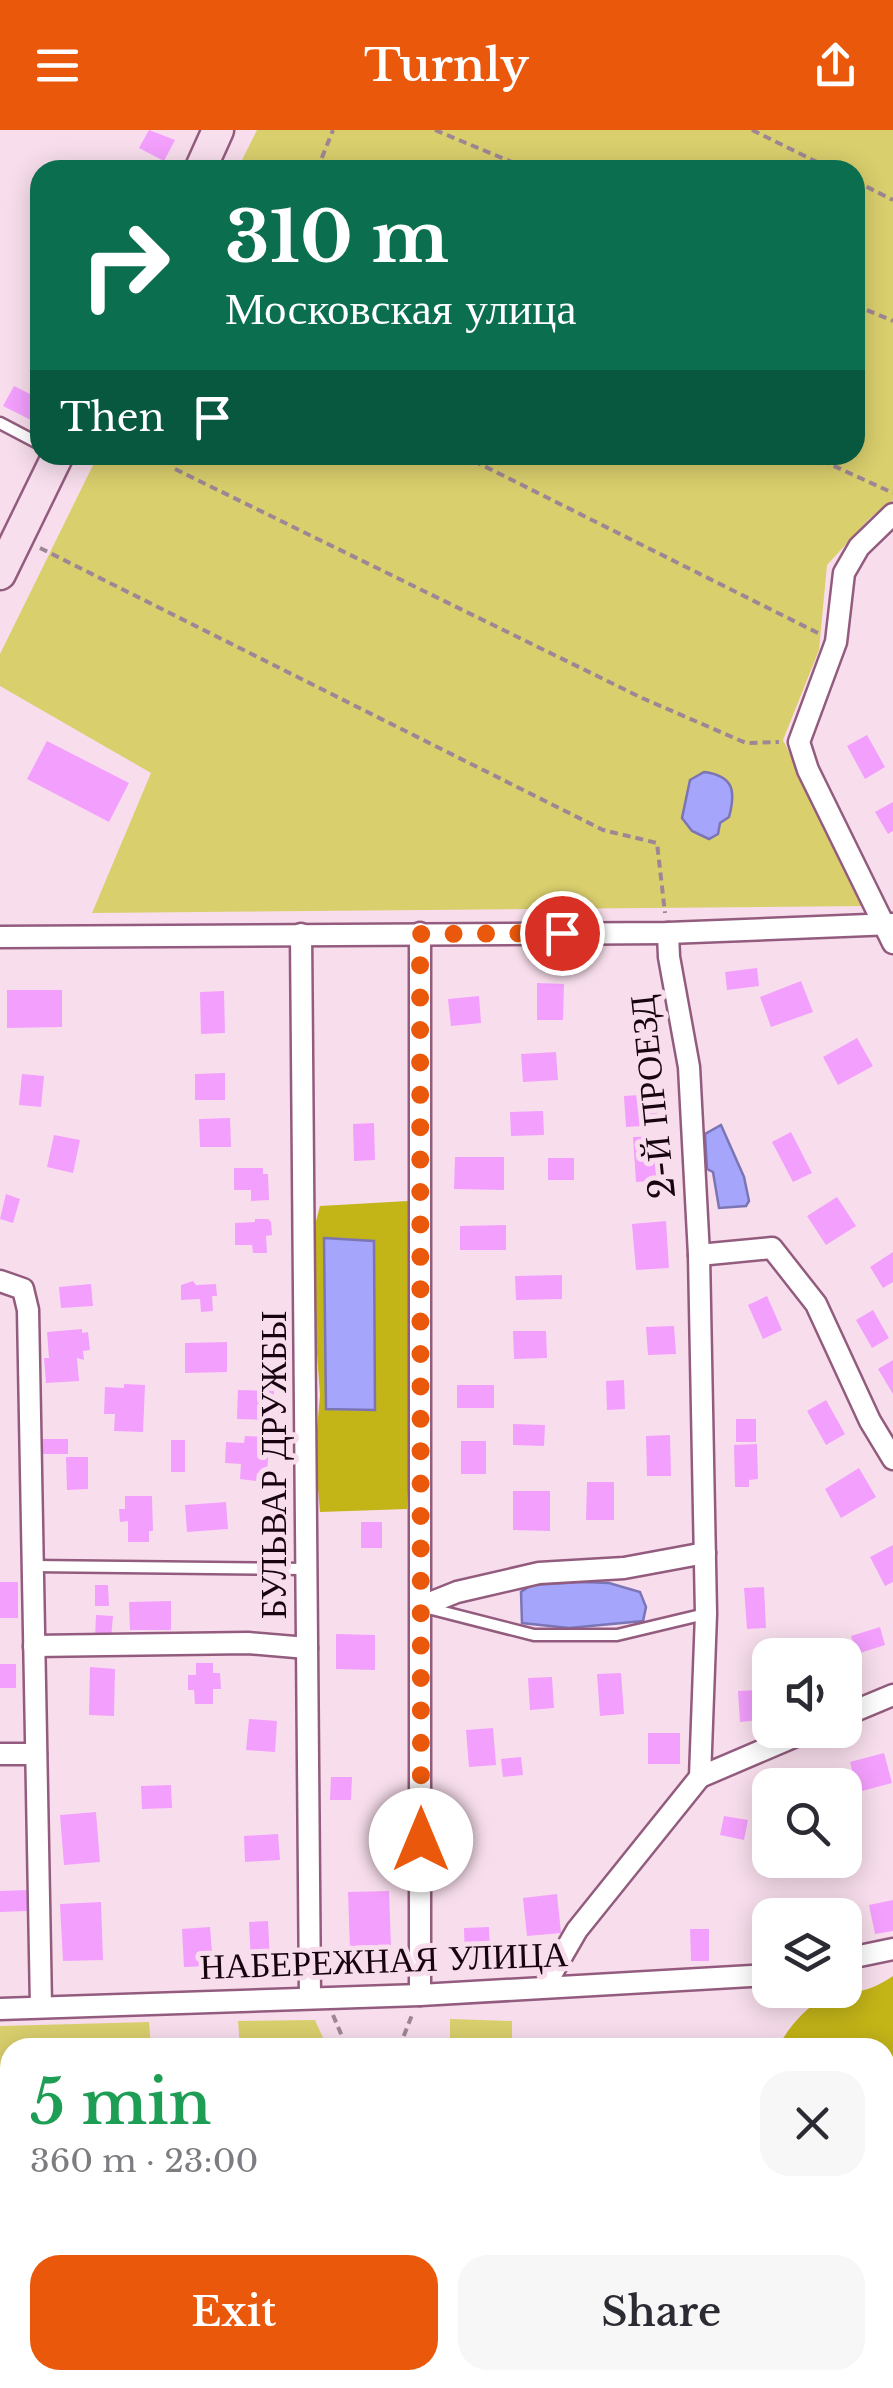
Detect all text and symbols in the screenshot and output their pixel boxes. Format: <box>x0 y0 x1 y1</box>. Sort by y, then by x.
text: Turnly <box>364 37 529 93</box>
icon: menu <box>30 38 85 93</box>
icon: share <box>808 38 863 93</box>
text: 310 m <box>225 194 449 281</box>
icon: right <box>60 200 190 330</box>
text: Московская улица <box>225 280 576 336</box>
icon: arrive <box>185 390 240 445</box>
text: Then <box>60 394 165 441</box>
pin <box>520 891 605 976</box>
icon: arrive <box>535 906 590 961</box>
street label: 2-Й ПРОЕЗД <box>620 993 684 1201</box>
street label: БУЛЬВАР ДРУЖБЫ <box>252 1311 295 1619</box>
map controls <box>752 1638 862 2008</box>
button: sound <box>752 1638 862 1748</box>
button: search <box>752 1768 862 1878</box>
position arrow <box>369 1788 473 1892</box>
button: layers <box>752 1898 862 2008</box>
street label: НАБЕРЕЖНАЯ УЛИЦА <box>199 1932 570 1988</box>
text: 5 min <box>30 2066 212 2140</box>
button: close <box>760 2071 865 2176</box>
text: 360 m · 23:00 <box>30 2141 258 2181</box>
button: Exit <box>30 2255 438 2370</box>
button: Share <box>458 2255 865 2370</box>

